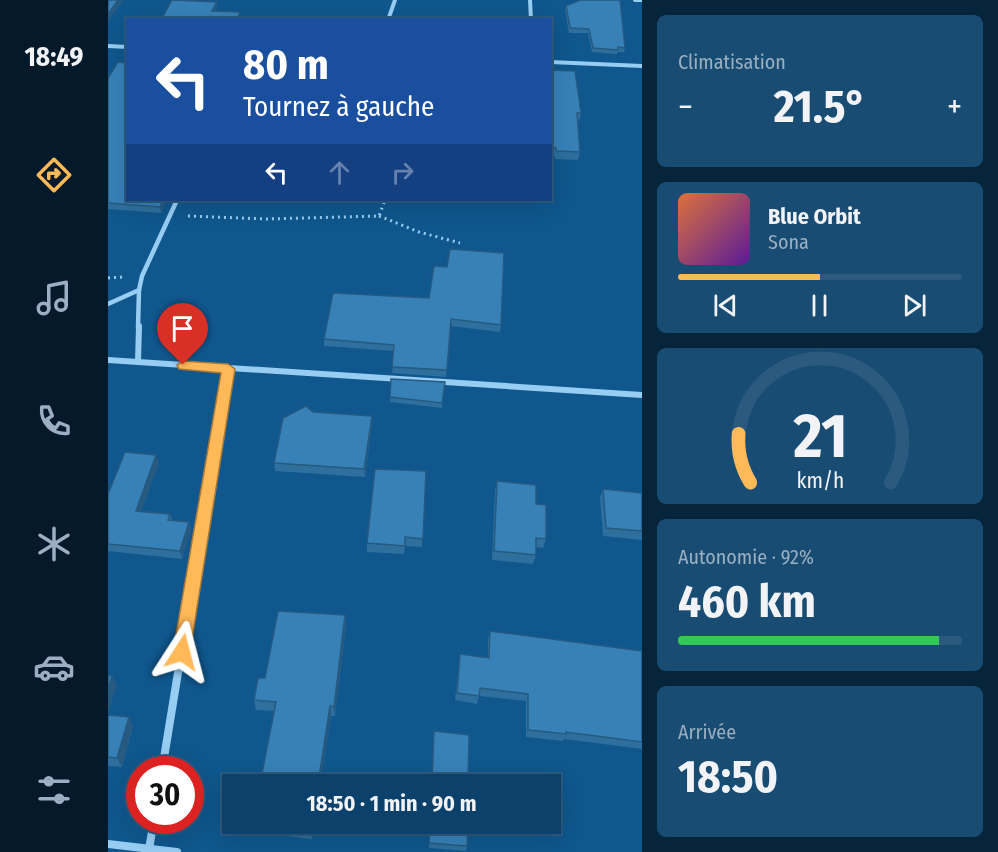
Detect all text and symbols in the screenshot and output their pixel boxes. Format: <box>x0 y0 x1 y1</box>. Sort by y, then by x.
text: 80 m <box>243 40 329 90</box>
text: 18:49 <box>24 41 84 73</box>
icon: left <box>144 42 222 120</box>
text: Climatisation <box>678 50 786 74</box>
text: 21.5° <box>774 80 866 134</box>
text: − <box>678 87 693 127</box>
text: + <box>947 87 962 127</box>
text: Tournez à gauche <box>243 91 434 123</box>
icon: directions <box>33 154 75 196</box>
icon: left <box>260 156 293 189</box>
icon: ahead <box>323 156 356 189</box>
icon: right <box>386 156 419 189</box>
text: Blue Orbit <box>768 203 861 230</box>
text: Sona <box>768 230 809 254</box>
icon: music <box>33 277 75 319</box>
icon: previous <box>709 289 742 322</box>
icon: pause <box>803 289 836 322</box>
icon: next <box>898 289 931 322</box>
pin <box>157 303 208 365</box>
icon: arrive <box>166 312 199 345</box>
text: 21 <box>792 399 847 474</box>
icon: phone <box>33 400 75 442</box>
text: km/h <box>796 468 844 494</box>
icon: climate <box>33 523 75 565</box>
text: Autonomie · 92% <box>678 545 814 569</box>
text: 460 km <box>678 575 816 629</box>
position arrow <box>150 620 214 684</box>
icon: car <box>33 646 75 688</box>
text: Arrivée <box>678 720 736 744</box>
text: 18:50 <box>678 750 778 804</box>
speed limit sign: 30 <box>126 756 204 834</box>
icon: filters <box>33 769 75 811</box>
text: 18:50 · 1 min · 90 m <box>307 790 476 817</box>

